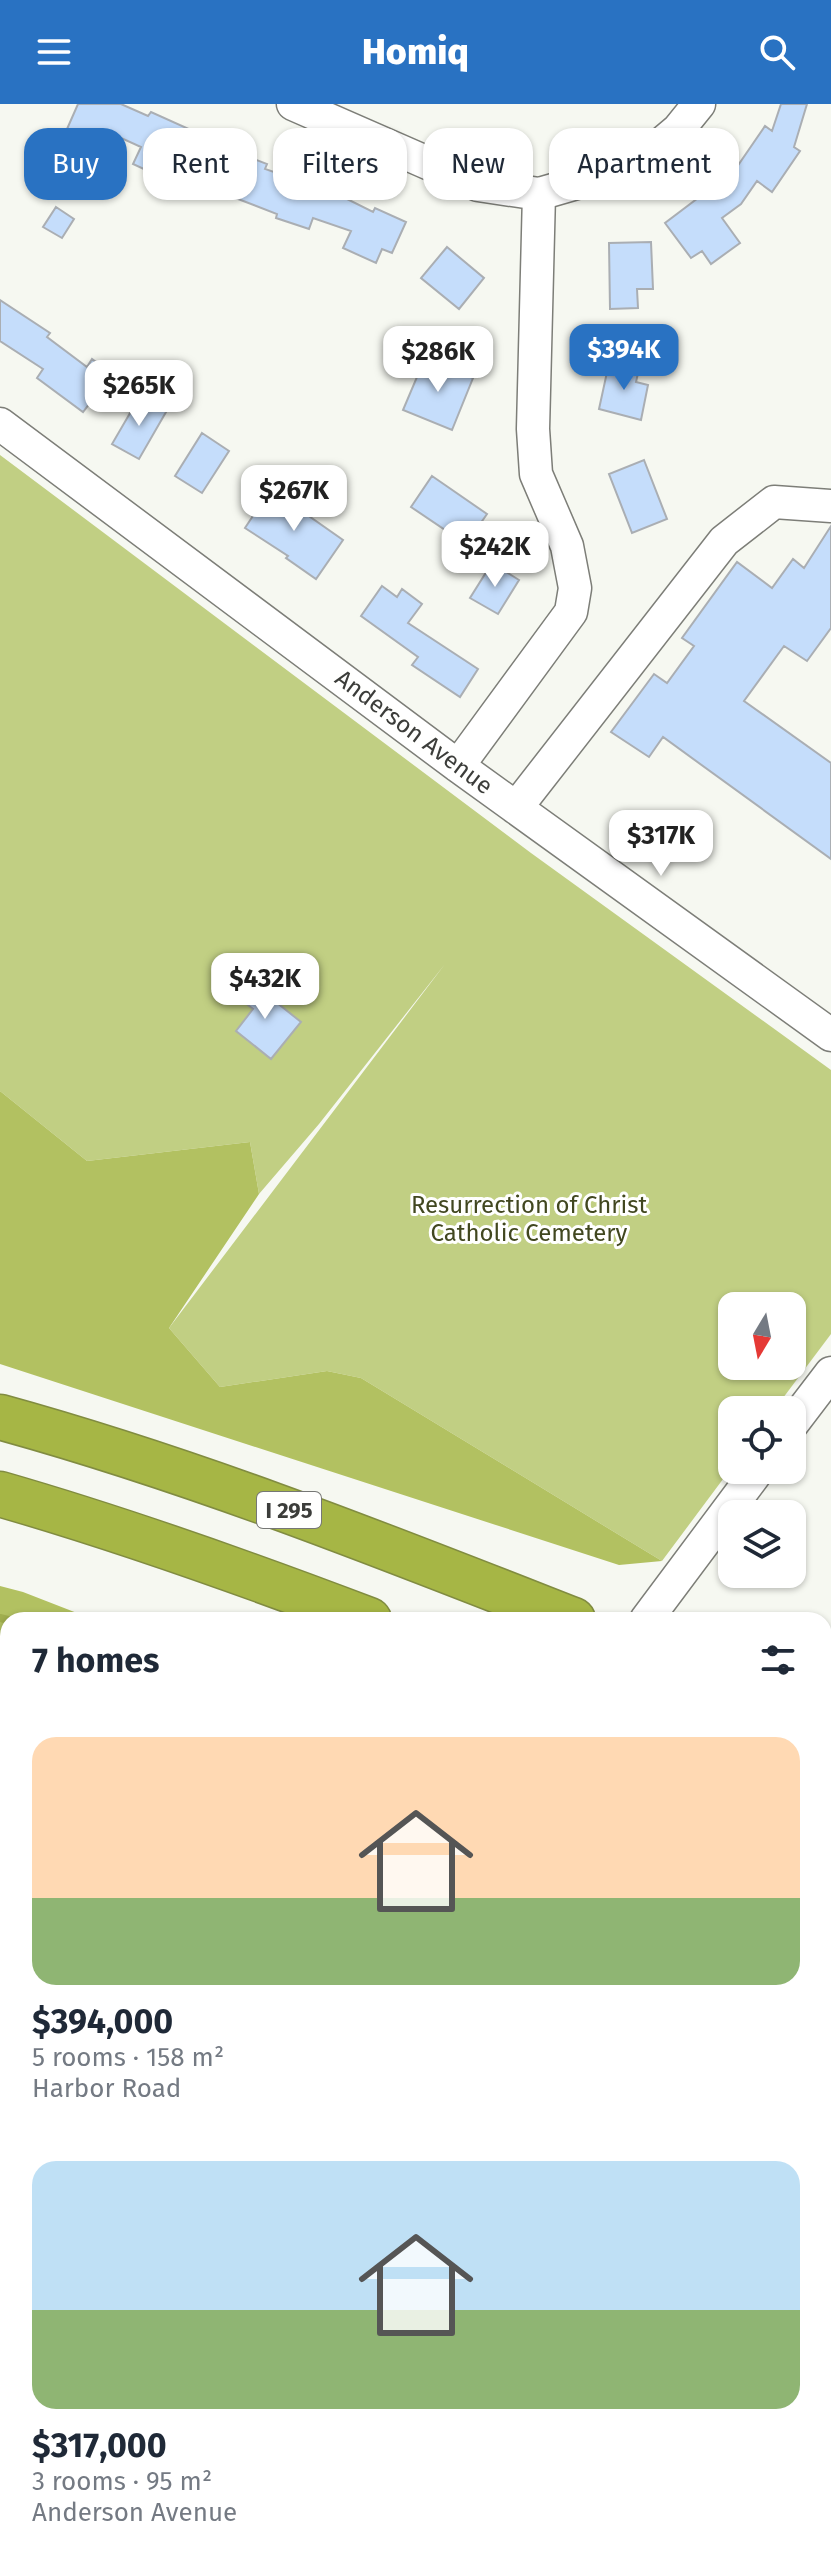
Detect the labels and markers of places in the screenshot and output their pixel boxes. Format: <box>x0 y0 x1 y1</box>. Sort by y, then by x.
pin: $394K <box>568 324 680 392</box>
pin: $286K <box>382 326 494 394</box>
pin: $265K <box>83 360 195 428</box>
pin: $267K <box>238 465 350 533</box>
pin: $242K <box>439 521 551 589</box>
pin: $317K <box>605 810 717 878</box>
pin: $432K <box>209 953 321 1021</box>

